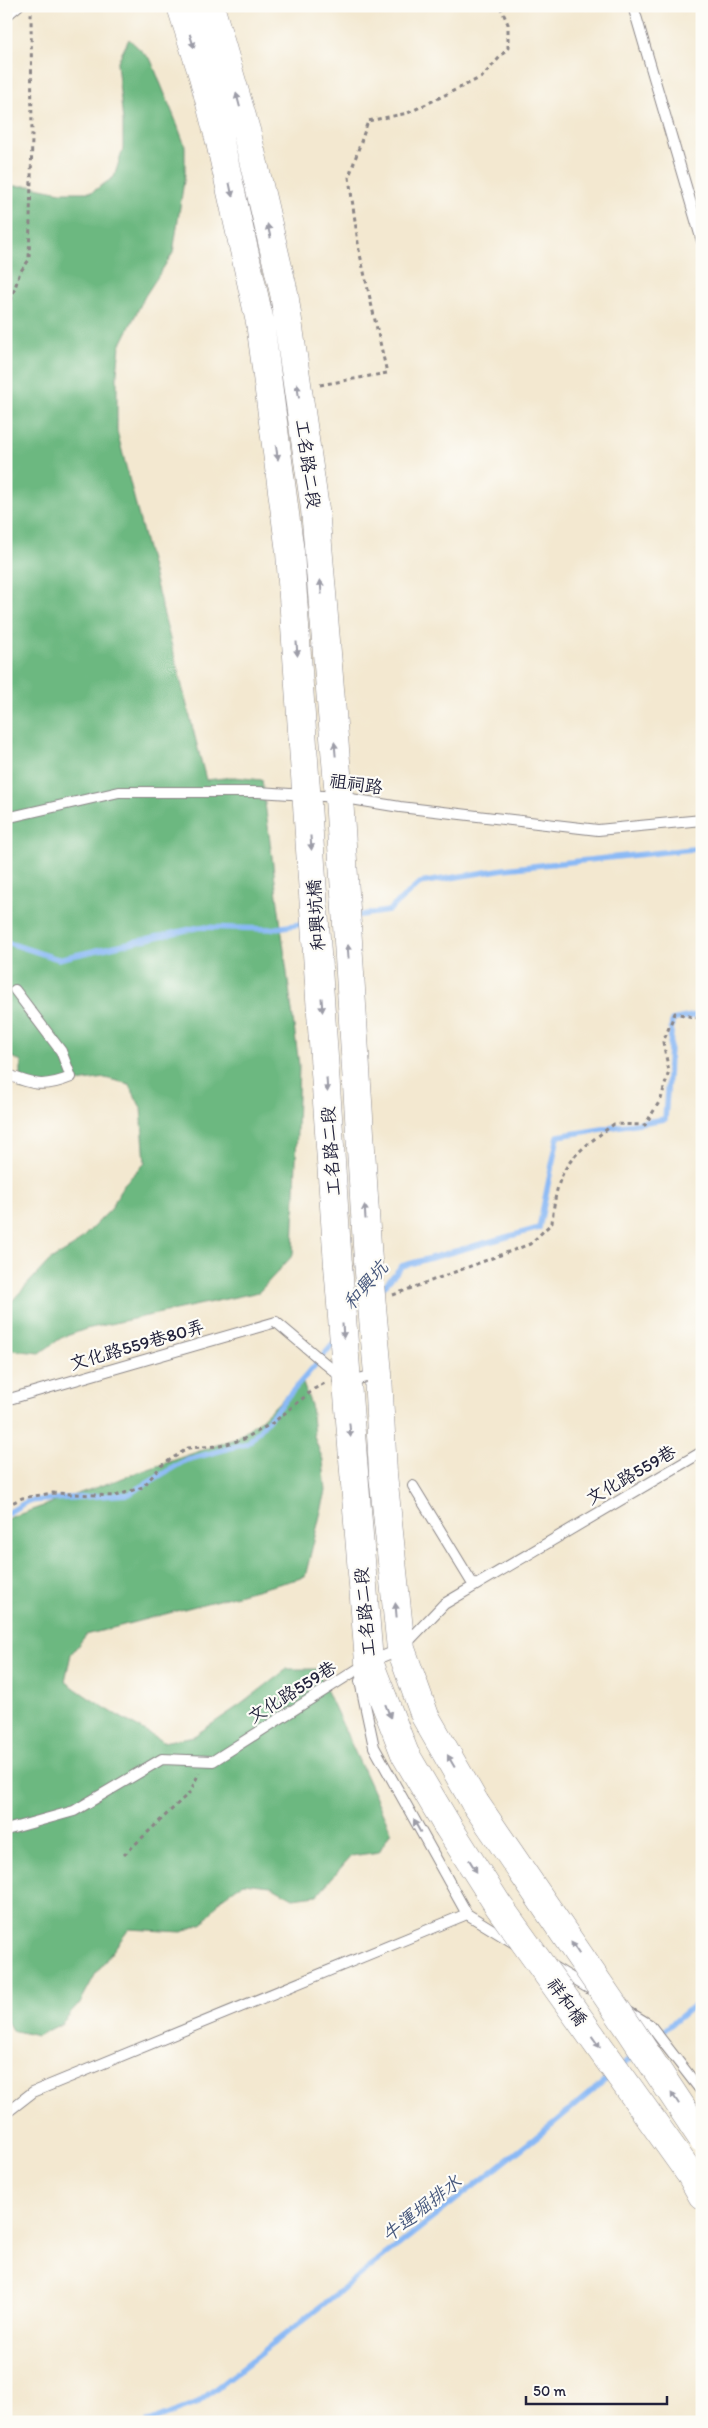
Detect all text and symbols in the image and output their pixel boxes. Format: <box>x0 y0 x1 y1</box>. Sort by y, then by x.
one-way arrow <box>188 34 196 49</box>
one-way arrow <box>234 93 242 108</box>
one-way arrow <box>227 182 235 197</box>
one-way arrow <box>265 223 273 239</box>
one-way arrow <box>293 383 301 399</box>
street label: 工名路二段 <box>291 418 325 510</box>
one-way arrow <box>273 445 281 461</box>
one-way arrow <box>317 579 325 595</box>
one-way arrow <box>294 641 302 657</box>
one-way arrow <box>330 741 338 757</box>
street label: 祖祠路 <box>328 769 384 799</box>
one-way arrow <box>308 835 316 851</box>
street label: 和興坑橋 <box>303 878 329 952</box>
one-way arrow <box>344 943 352 959</box>
one-way arrow <box>318 997 326 1013</box>
one-way arrow <box>323 1077 331 1093</box>
street label: 工名路二段 <box>317 1105 345 1197</box>
one-way arrow <box>360 1204 368 1220</box>
water label: 和興坑 <box>338 1255 394 1314</box>
street label: 文化路559巷80弄 <box>67 1315 207 1375</box>
one-way arrow <box>339 1323 347 1339</box>
one-way arrow <box>347 1422 355 1438</box>
street label: 文化路559巷 <box>582 1440 680 1510</box>
street label: 工名路二段 <box>350 1566 380 1658</box>
one-way arrow <box>391 1602 399 1618</box>
street label: 文化路559巷 <box>244 1656 340 1728</box>
one-way arrow <box>384 1704 392 1719</box>
one-way arrow <box>446 1754 455 1767</box>
one-way arrow <box>413 1819 422 1832</box>
one-way arrow <box>468 1859 478 1872</box>
one-way arrow <box>570 1941 579 1955</box>
street label: 祥和橋 <box>542 1974 592 2030</box>
one-way arrow <box>591 2035 601 2049</box>
one-way arrow <box>670 2091 680 2104</box>
water label: 牛運堀排水 <box>377 2169 467 2247</box>
scale bar <box>526 2373 667 2405</box>
text: 50 m <box>533 2382 566 2400</box>

